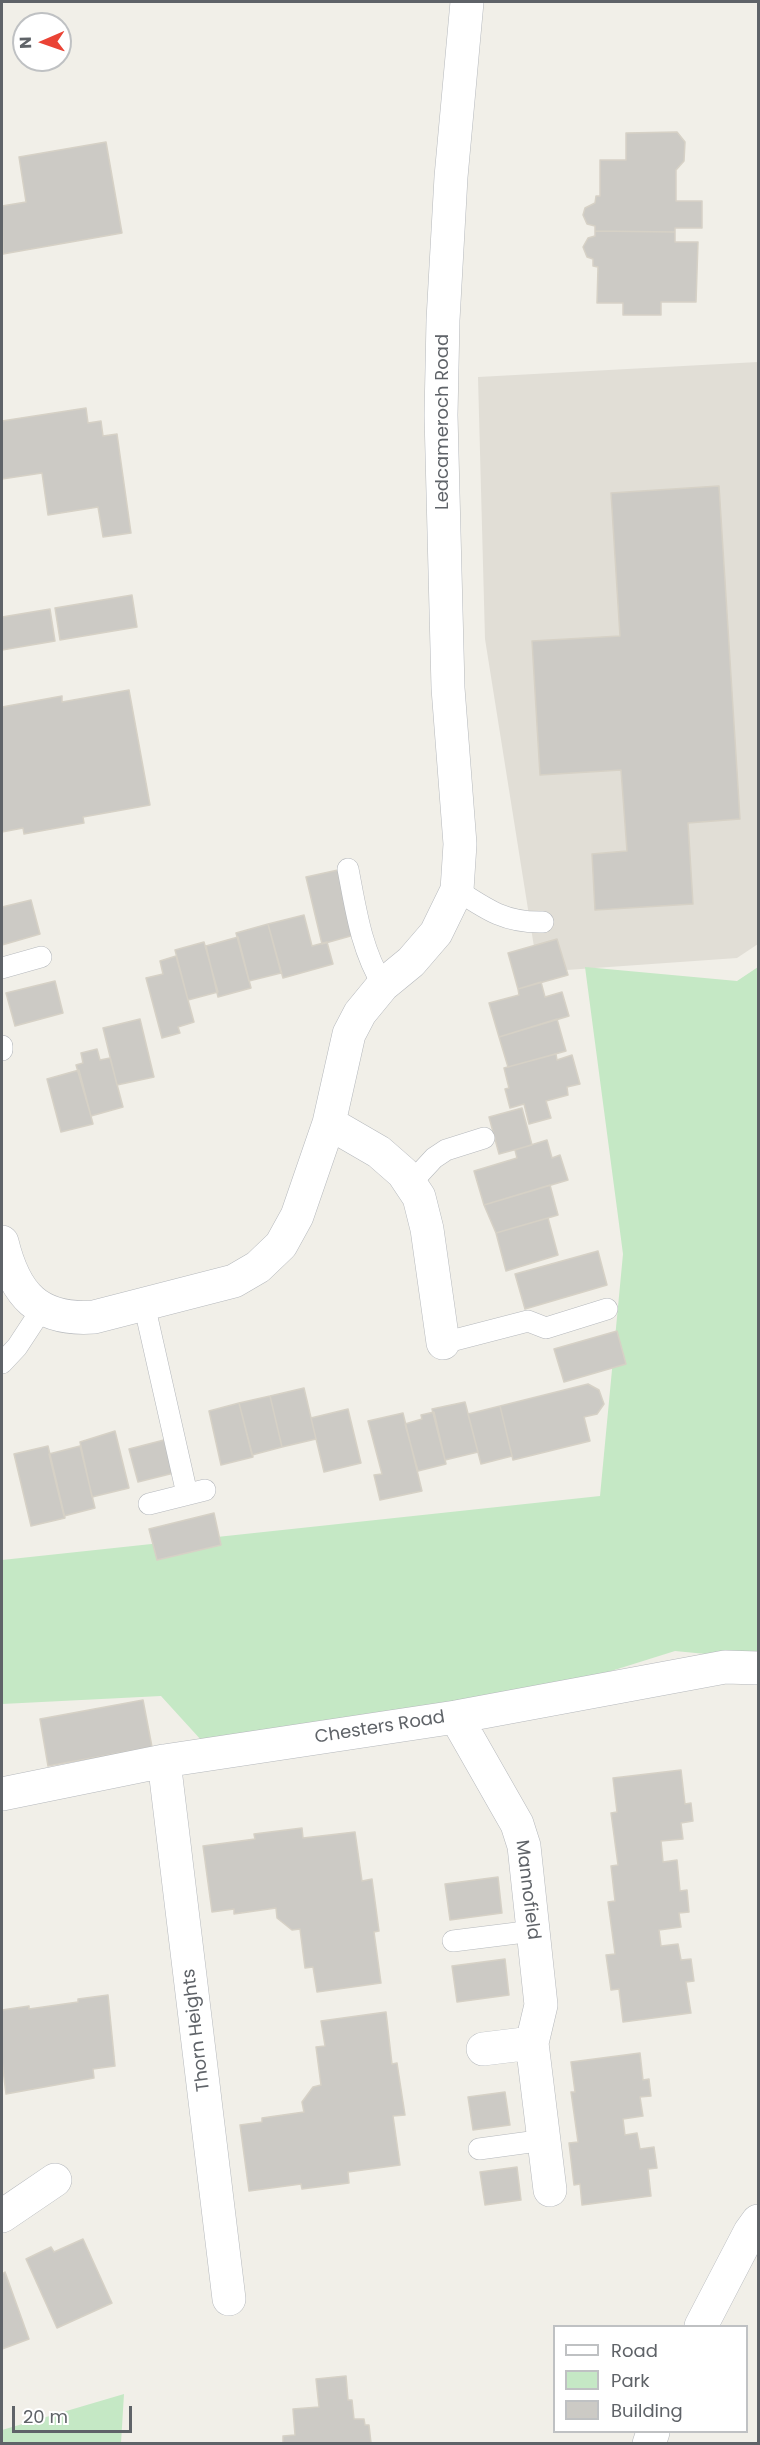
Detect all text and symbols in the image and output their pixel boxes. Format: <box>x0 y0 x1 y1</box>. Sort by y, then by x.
north arrow <box>12 12 72 72</box>
text: N <box>14 36 37 49</box>
street label: Ledcameroch Road <box>432 334 454 510</box>
street label: Chesters Road <box>313 1707 447 1749</box>
street label: Mannofield <box>510 1839 544 1941</box>
street label: Thorn Heights <box>179 1967 215 2093</box>
legend <box>553 2325 748 2433</box>
text: Road <box>611 2338 658 2363</box>
text: Park <box>611 2368 650 2393</box>
scale bar <box>15 2394 135 2432</box>
text: Building <box>611 2398 683 2423</box>
text: 20 m <box>23 2404 68 2429</box>

